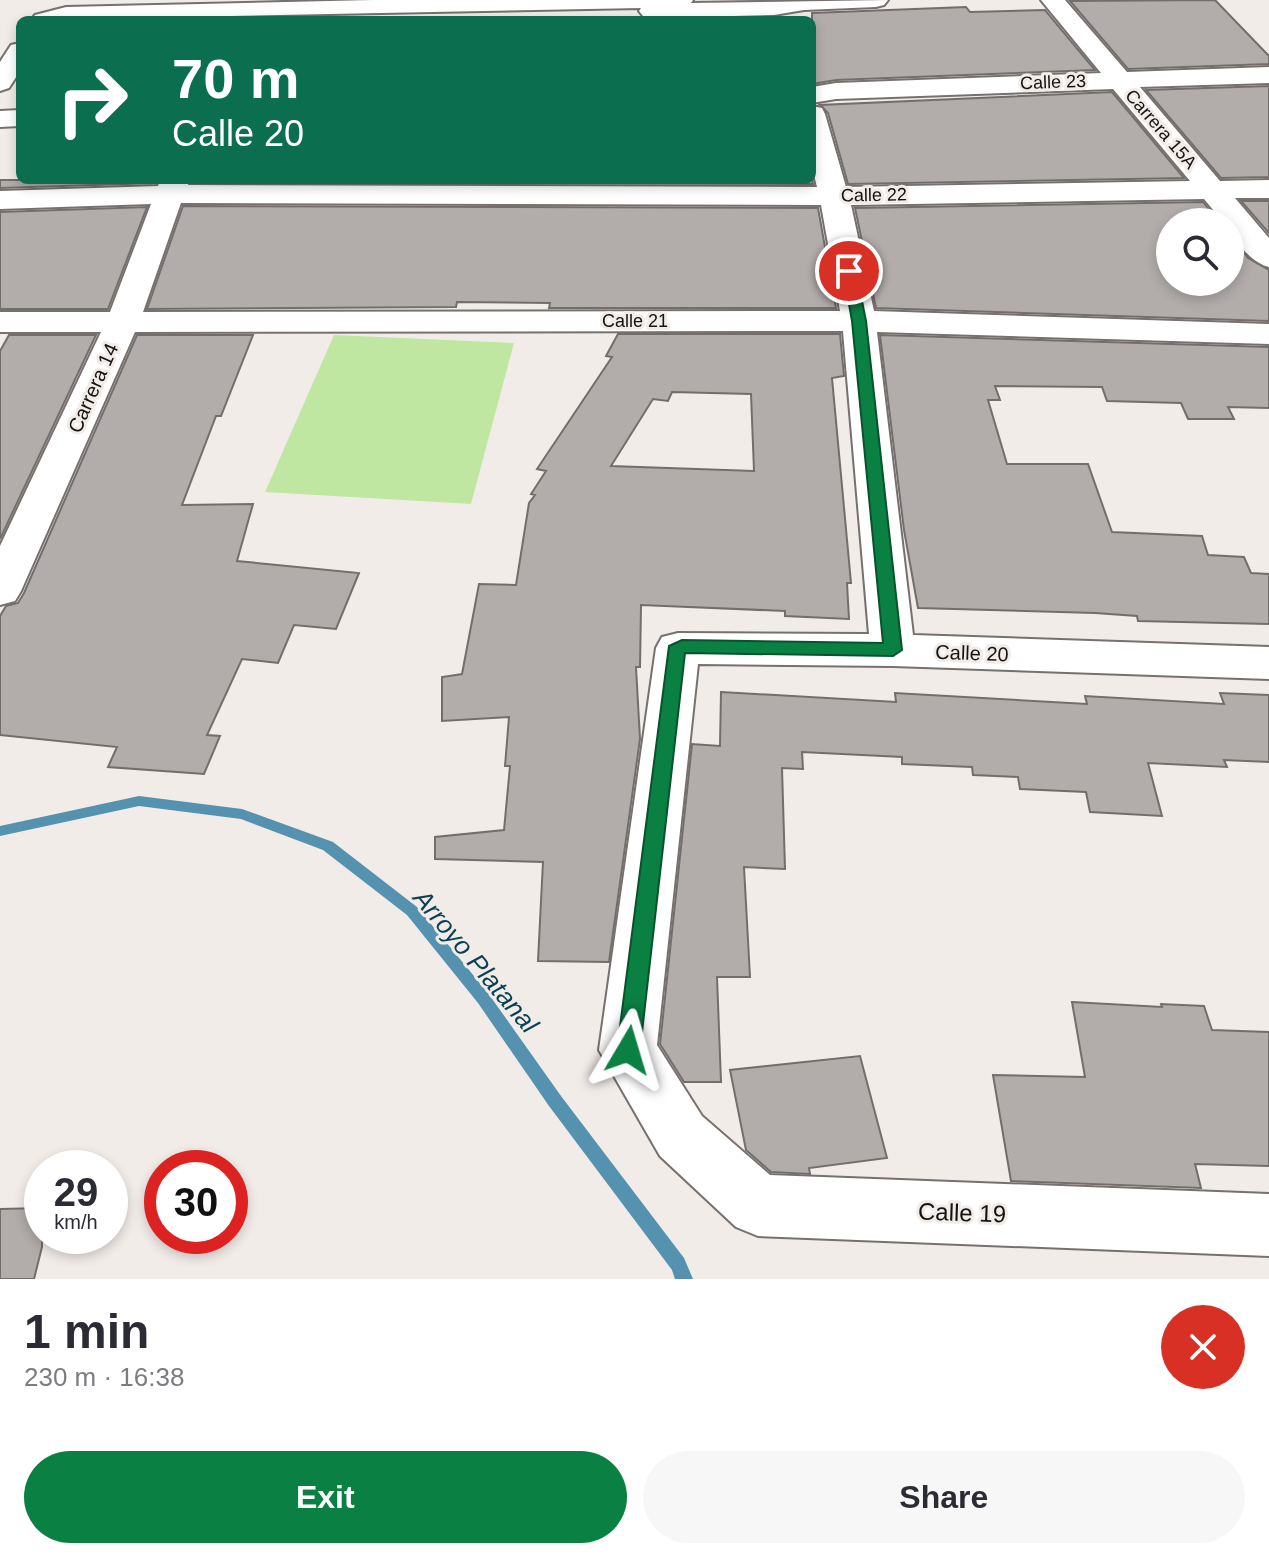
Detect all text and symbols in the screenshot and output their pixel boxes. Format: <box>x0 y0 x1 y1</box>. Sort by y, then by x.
text: 70 m <box>172 47 300 110</box>
icon: right <box>40 48 144 152</box>
street label: Calle 23 <box>1020 71 1086 93</box>
street label: Carrera 15A <box>1121 85 1201 173</box>
text: Calle 20 <box>172 113 304 154</box>
street label: Calle 22 <box>841 184 907 206</box>
map controls <box>1156 208 1244 296</box>
button: search <box>1156 208 1244 296</box>
pin <box>815 237 883 305</box>
icon: arrive <box>827 249 871 293</box>
street label: Calle 21 <box>602 311 668 331</box>
street label: Carrera 14 <box>64 340 122 436</box>
street label: Calle 20 <box>935 641 1009 665</box>
water label: Arroyo Platanal <box>406 882 545 1040</box>
position arrow <box>586 1008 670 1092</box>
speed limit sign: 30 <box>144 1150 248 1254</box>
text: 29 <box>54 1170 98 1214</box>
street label: Calle 19 <box>918 1197 1006 1228</box>
text: km/h <box>54 1211 98 1233</box>
text: 1 min <box>24 1305 149 1358</box>
button: close <box>1161 1305 1245 1389</box>
text: 230 m · 16:38 <box>24 1362 184 1392</box>
button: Exit <box>24 1451 627 1543</box>
button: Share <box>643 1451 1245 1543</box>

